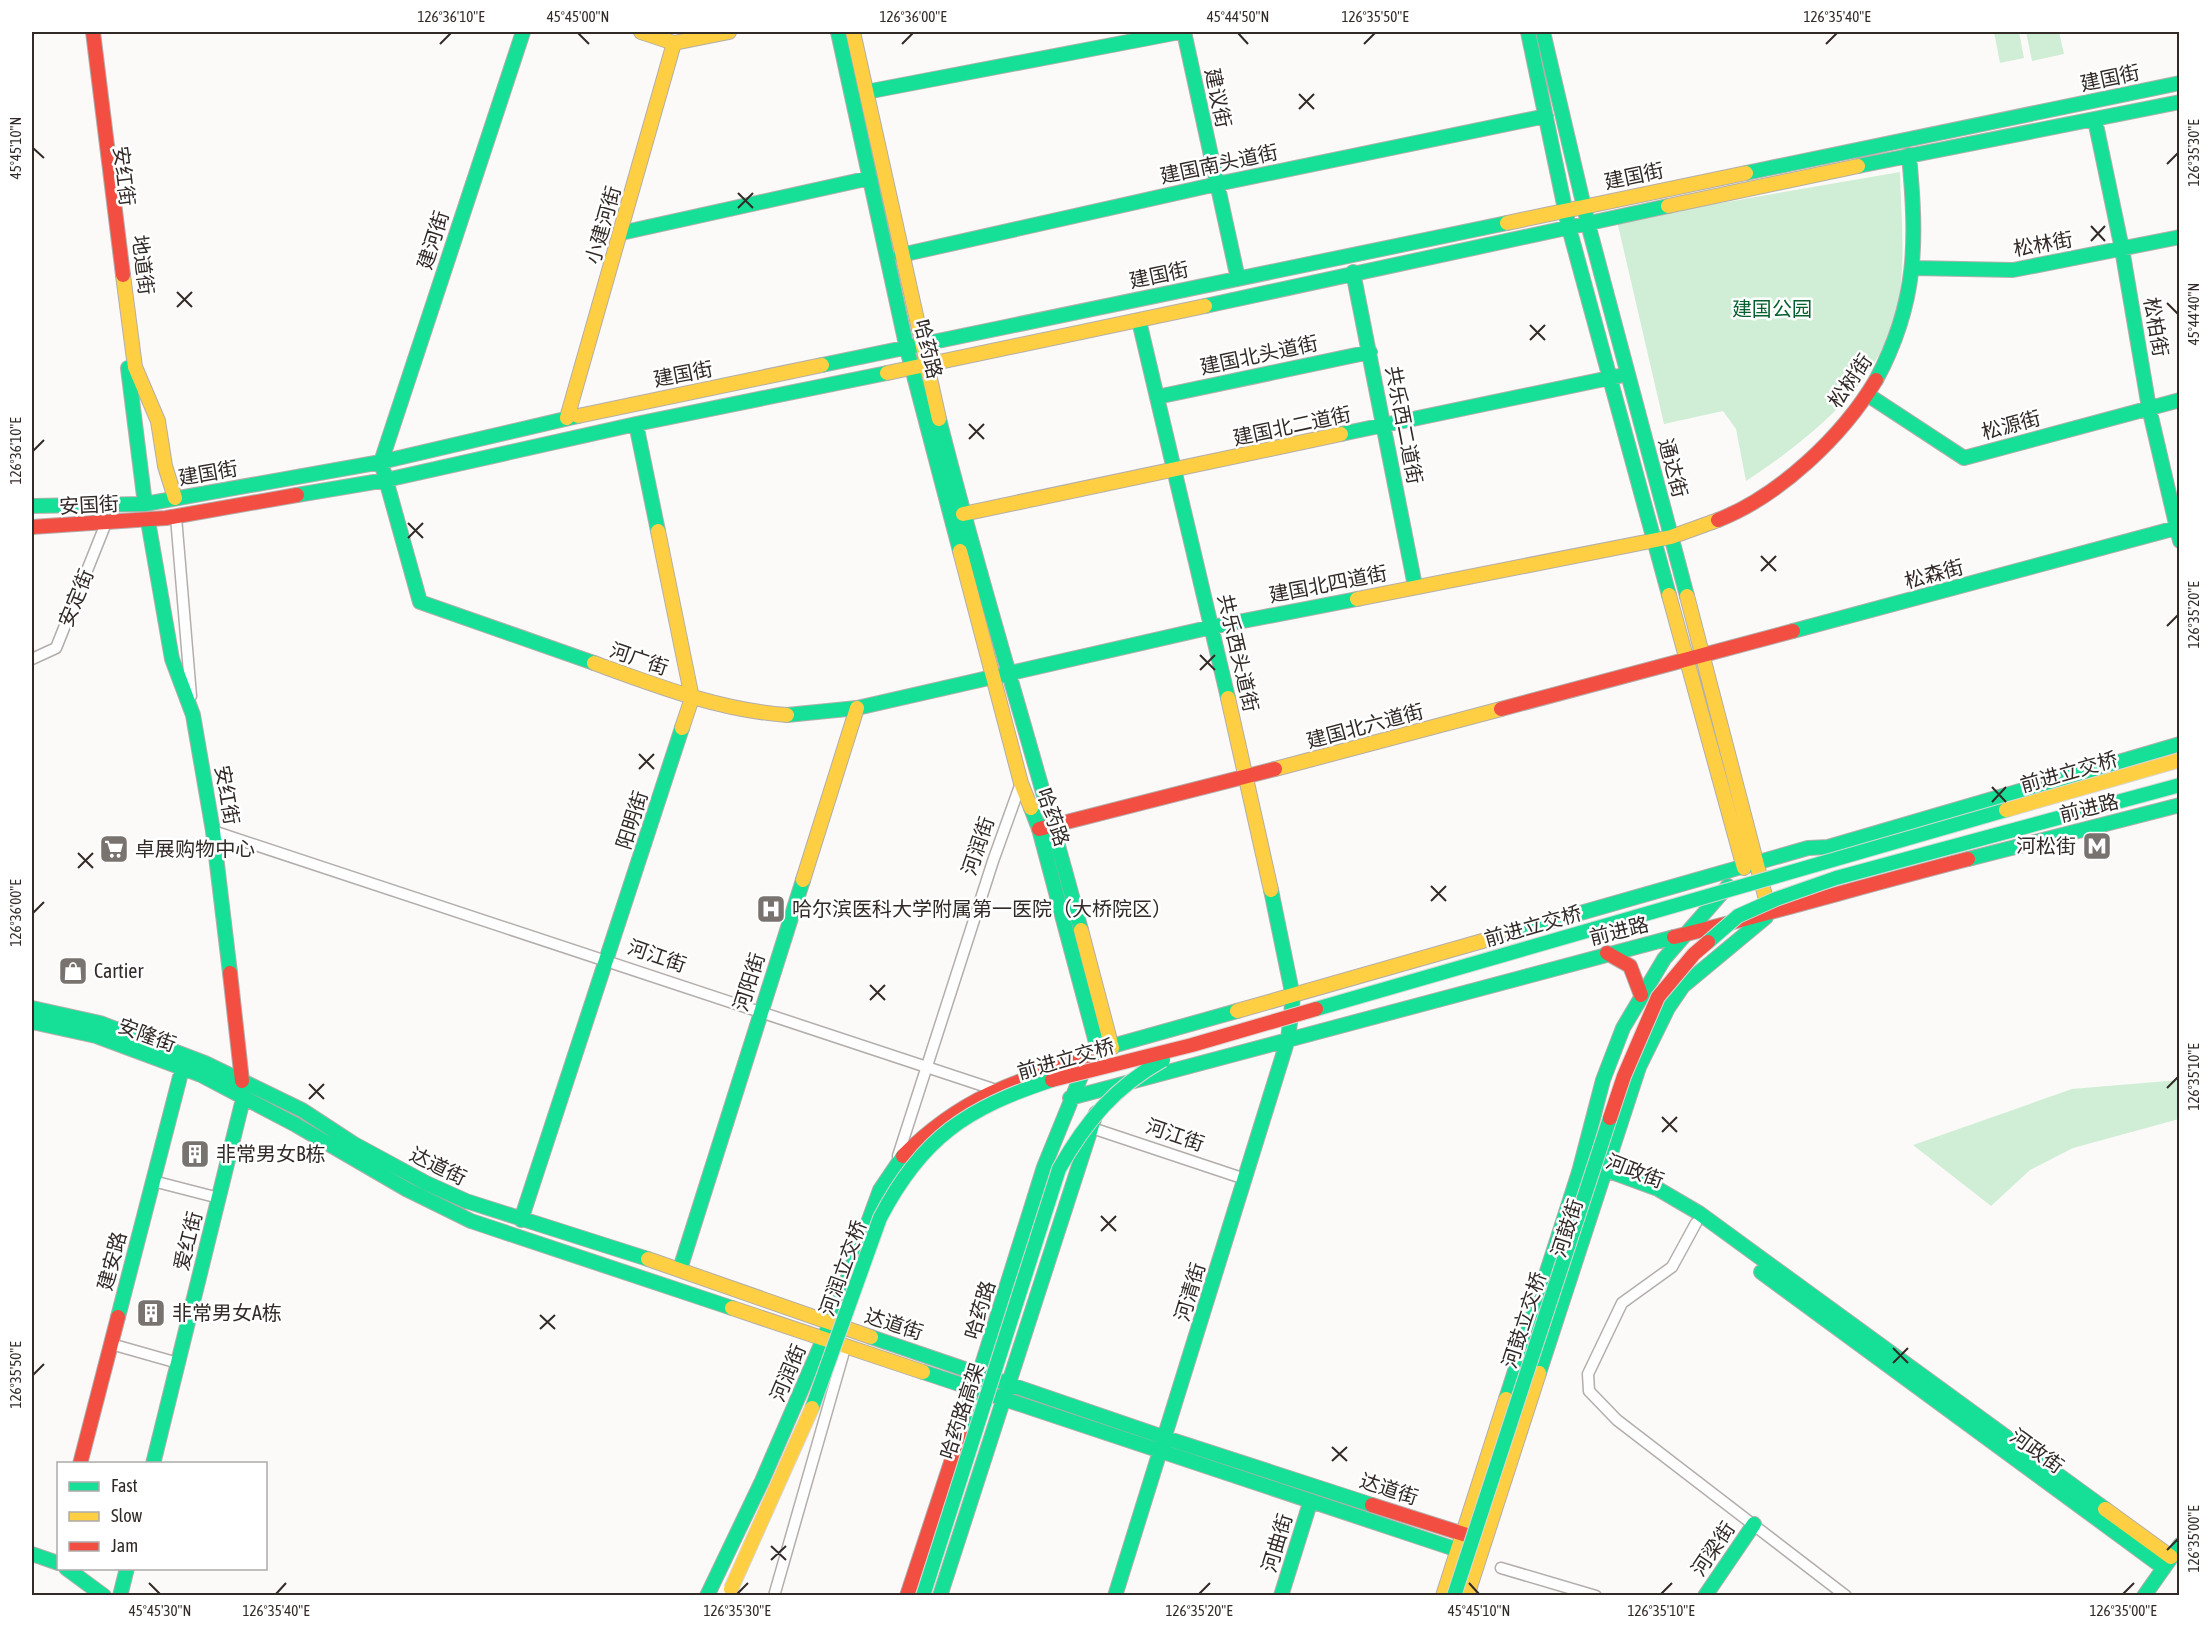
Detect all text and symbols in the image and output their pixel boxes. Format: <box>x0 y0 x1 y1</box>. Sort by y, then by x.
text: 126°36'10"E <box>417 8 485 25</box>
text: 45°45'00"N <box>547 8 609 25</box>
text: 126°36'00"E <box>879 8 947 25</box>
text: 45°44'50"N <box>1207 8 1269 25</box>
text: 126°35'50"E <box>1341 8 1409 25</box>
text: 126°35'40"E <box>1803 8 1871 25</box>
street label: 建国街 <box>2078 60 2142 95</box>
street label: 建议街 <box>1201 66 1236 130</box>
text: 45°45'10"N <box>7 117 24 179</box>
text: 126°35'30"E <box>2185 119 2202 187</box>
street label: 建国南头道街 <box>1158 140 1280 187</box>
street label: 安红街 <box>109 145 140 207</box>
street label: 建国街 <box>1602 158 1666 193</box>
street label: 小建河街 <box>580 183 625 266</box>
street label: 建河街 <box>412 208 453 272</box>
street label: 松林街 <box>2011 227 2074 260</box>
street label: 地道街 <box>128 234 159 296</box>
street label: 建国街 <box>1127 257 1191 292</box>
text: 45°44'40"N <box>2185 283 2202 345</box>
street label: 松柏街 <box>2140 295 2173 358</box>
park label: 建国公园 <box>1732 297 1812 320</box>
street label: 哈药路 <box>910 317 947 381</box>
street label: 建国北头道街 <box>1198 331 1320 378</box>
street label: 松树街 <box>1823 350 1876 412</box>
street label: 建国街 <box>651 356 715 391</box>
street label: 共乐西二道街 <box>1382 364 1427 486</box>
street label: 建国北二道街 <box>1231 402 1353 449</box>
street label: 松源街 <box>1979 406 2043 443</box>
text: 126°36'10"E <box>7 417 24 485</box>
street label: 通达街 <box>1655 436 1692 500</box>
street label: 建国街 <box>176 456 239 489</box>
street label: 安国街 <box>58 491 120 518</box>
street label: 松森街 <box>1902 555 1966 592</box>
street label: 建国北四道街 <box>1267 561 1389 606</box>
street label: 安定街 <box>54 566 97 630</box>
text: 126°35'20"E <box>2185 581 2202 649</box>
street label: 共乐西头道街 <box>1214 592 1263 714</box>
street label: 河广街 <box>607 638 671 679</box>
street label: 建国北六道街 <box>1304 699 1426 752</box>
street label: 前进立交桥 <box>2018 747 2120 796</box>
street label: 安红街 <box>211 763 244 826</box>
street label: 哈药路 <box>1033 785 1074 849</box>
street label: 阳明街 <box>611 788 652 852</box>
street label: 前进路 <box>2057 789 2121 826</box>
street label: 河润街 <box>957 814 998 878</box>
metro station icon: 河松街 <box>2081 830 2113 862</box>
supermarket icon: 卓展购物中心 <box>98 833 130 865</box>
place label: 河松街 <box>2016 834 2076 857</box>
place label: 卓展购物中心 <box>135 837 255 860</box>
text: 126°36'00"E <box>7 879 24 947</box>
hospital icon: 哈尔滨医科大学附属第一医院（大桥院区） <box>755 893 787 925</box>
place label: 哈尔滨医科大学附属第一医院（大桥院区） <box>792 897 1172 920</box>
street label: 前进立交桥 <box>1482 901 1584 950</box>
street label: 前进路 <box>1587 912 1651 949</box>
street label: 河江街 <box>625 935 689 976</box>
street label: 河阳街 <box>728 950 769 1014</box>
shop icon: Cartier <box>57 955 89 987</box>
place label: Cartier <box>94 959 144 982</box>
street label: 安隆街 <box>115 1013 179 1056</box>
street label: 前进立交桥 <box>1015 1034 1117 1083</box>
text: 126°35'10"E <box>2185 1043 2202 1111</box>
street label: 河江街 <box>1143 1114 1207 1155</box>
building icon: 非常男女B栋 <box>179 1138 211 1170</box>
place label: 非常男女B栋 <box>216 1142 325 1165</box>
street label: 达道街 <box>406 1142 470 1189</box>
street label: 河政街 <box>1603 1149 1667 1192</box>
street label: 河鼓街 <box>1546 1196 1587 1260</box>
street label: 爱红街 <box>169 1209 206 1273</box>
street label: 河润立交桥 <box>815 1217 870 1319</box>
street label: 建安路 <box>93 1229 130 1293</box>
street label: 河清街 <box>1170 1260 1209 1324</box>
street label: 河鼓立交桥 <box>1497 1269 1550 1371</box>
street label: 哈药路 <box>960 1278 999 1342</box>
building icon: 非常男女A栋 <box>135 1297 167 1329</box>
place label: 非常男女A栋 <box>172 1301 282 1324</box>
street label: 达道街 <box>862 1303 926 1344</box>
text: 126°35'50"E <box>7 1341 24 1409</box>
street label: 河润街 <box>765 1341 810 1405</box>
street label: 哈药路高架 <box>935 1360 988 1462</box>
street label: 河政街 <box>2006 1424 2068 1478</box>
legend <box>57 1462 267 1570</box>
street label: 达道街 <box>1357 1468 1421 1509</box>
text: Fast <box>111 1475 138 1496</box>
text: Slow <box>111 1505 142 1526</box>
text: 126°35'00"E <box>2185 1505 2202 1573</box>
street label: 河曲街 <box>1257 1511 1296 1575</box>
street label: 河梁街 <box>1686 1517 1739 1580</box>
text: Jam <box>111 1535 138 1556</box>
text: 45°45'30"N <box>129 1602 191 1619</box>
text: 126°35'40"E <box>242 1602 310 1619</box>
text: 126°35'30"E <box>703 1602 771 1619</box>
text: 126°35'20"E <box>1165 1602 1233 1619</box>
text: 45°45'10"N <box>1448 1602 1510 1619</box>
text: 126°35'10"E <box>1627 1602 1695 1619</box>
text: 126°35'00"E <box>2089 1602 2157 1619</box>

